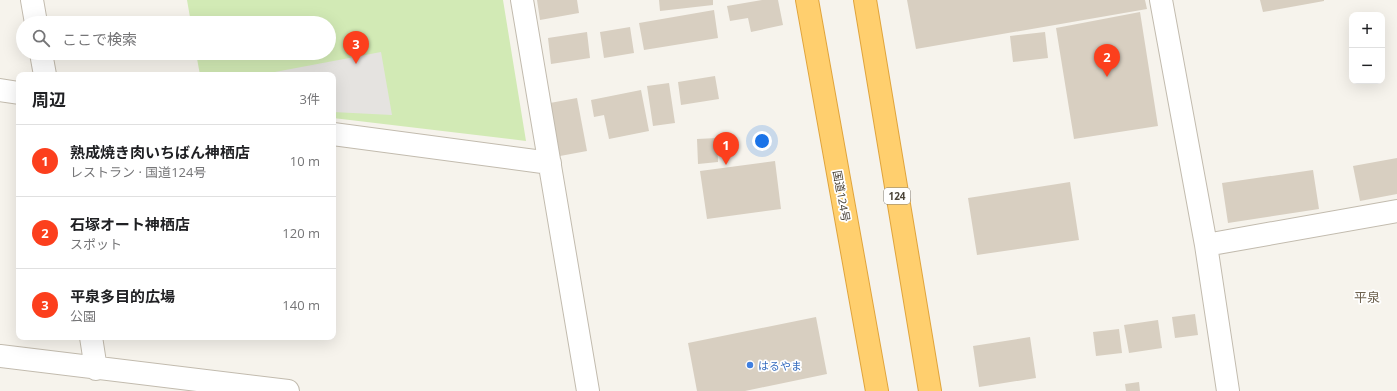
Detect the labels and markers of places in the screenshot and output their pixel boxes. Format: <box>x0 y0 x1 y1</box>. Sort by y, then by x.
pin: 3 <box>343 31 369 64</box>
pin: 2 <box>1094 44 1120 77</box>
pin: 1 <box>713 132 739 165</box>
place label: はるやま <box>758 358 802 373</box>
marker: はるやま <box>745 360 755 370</box>

